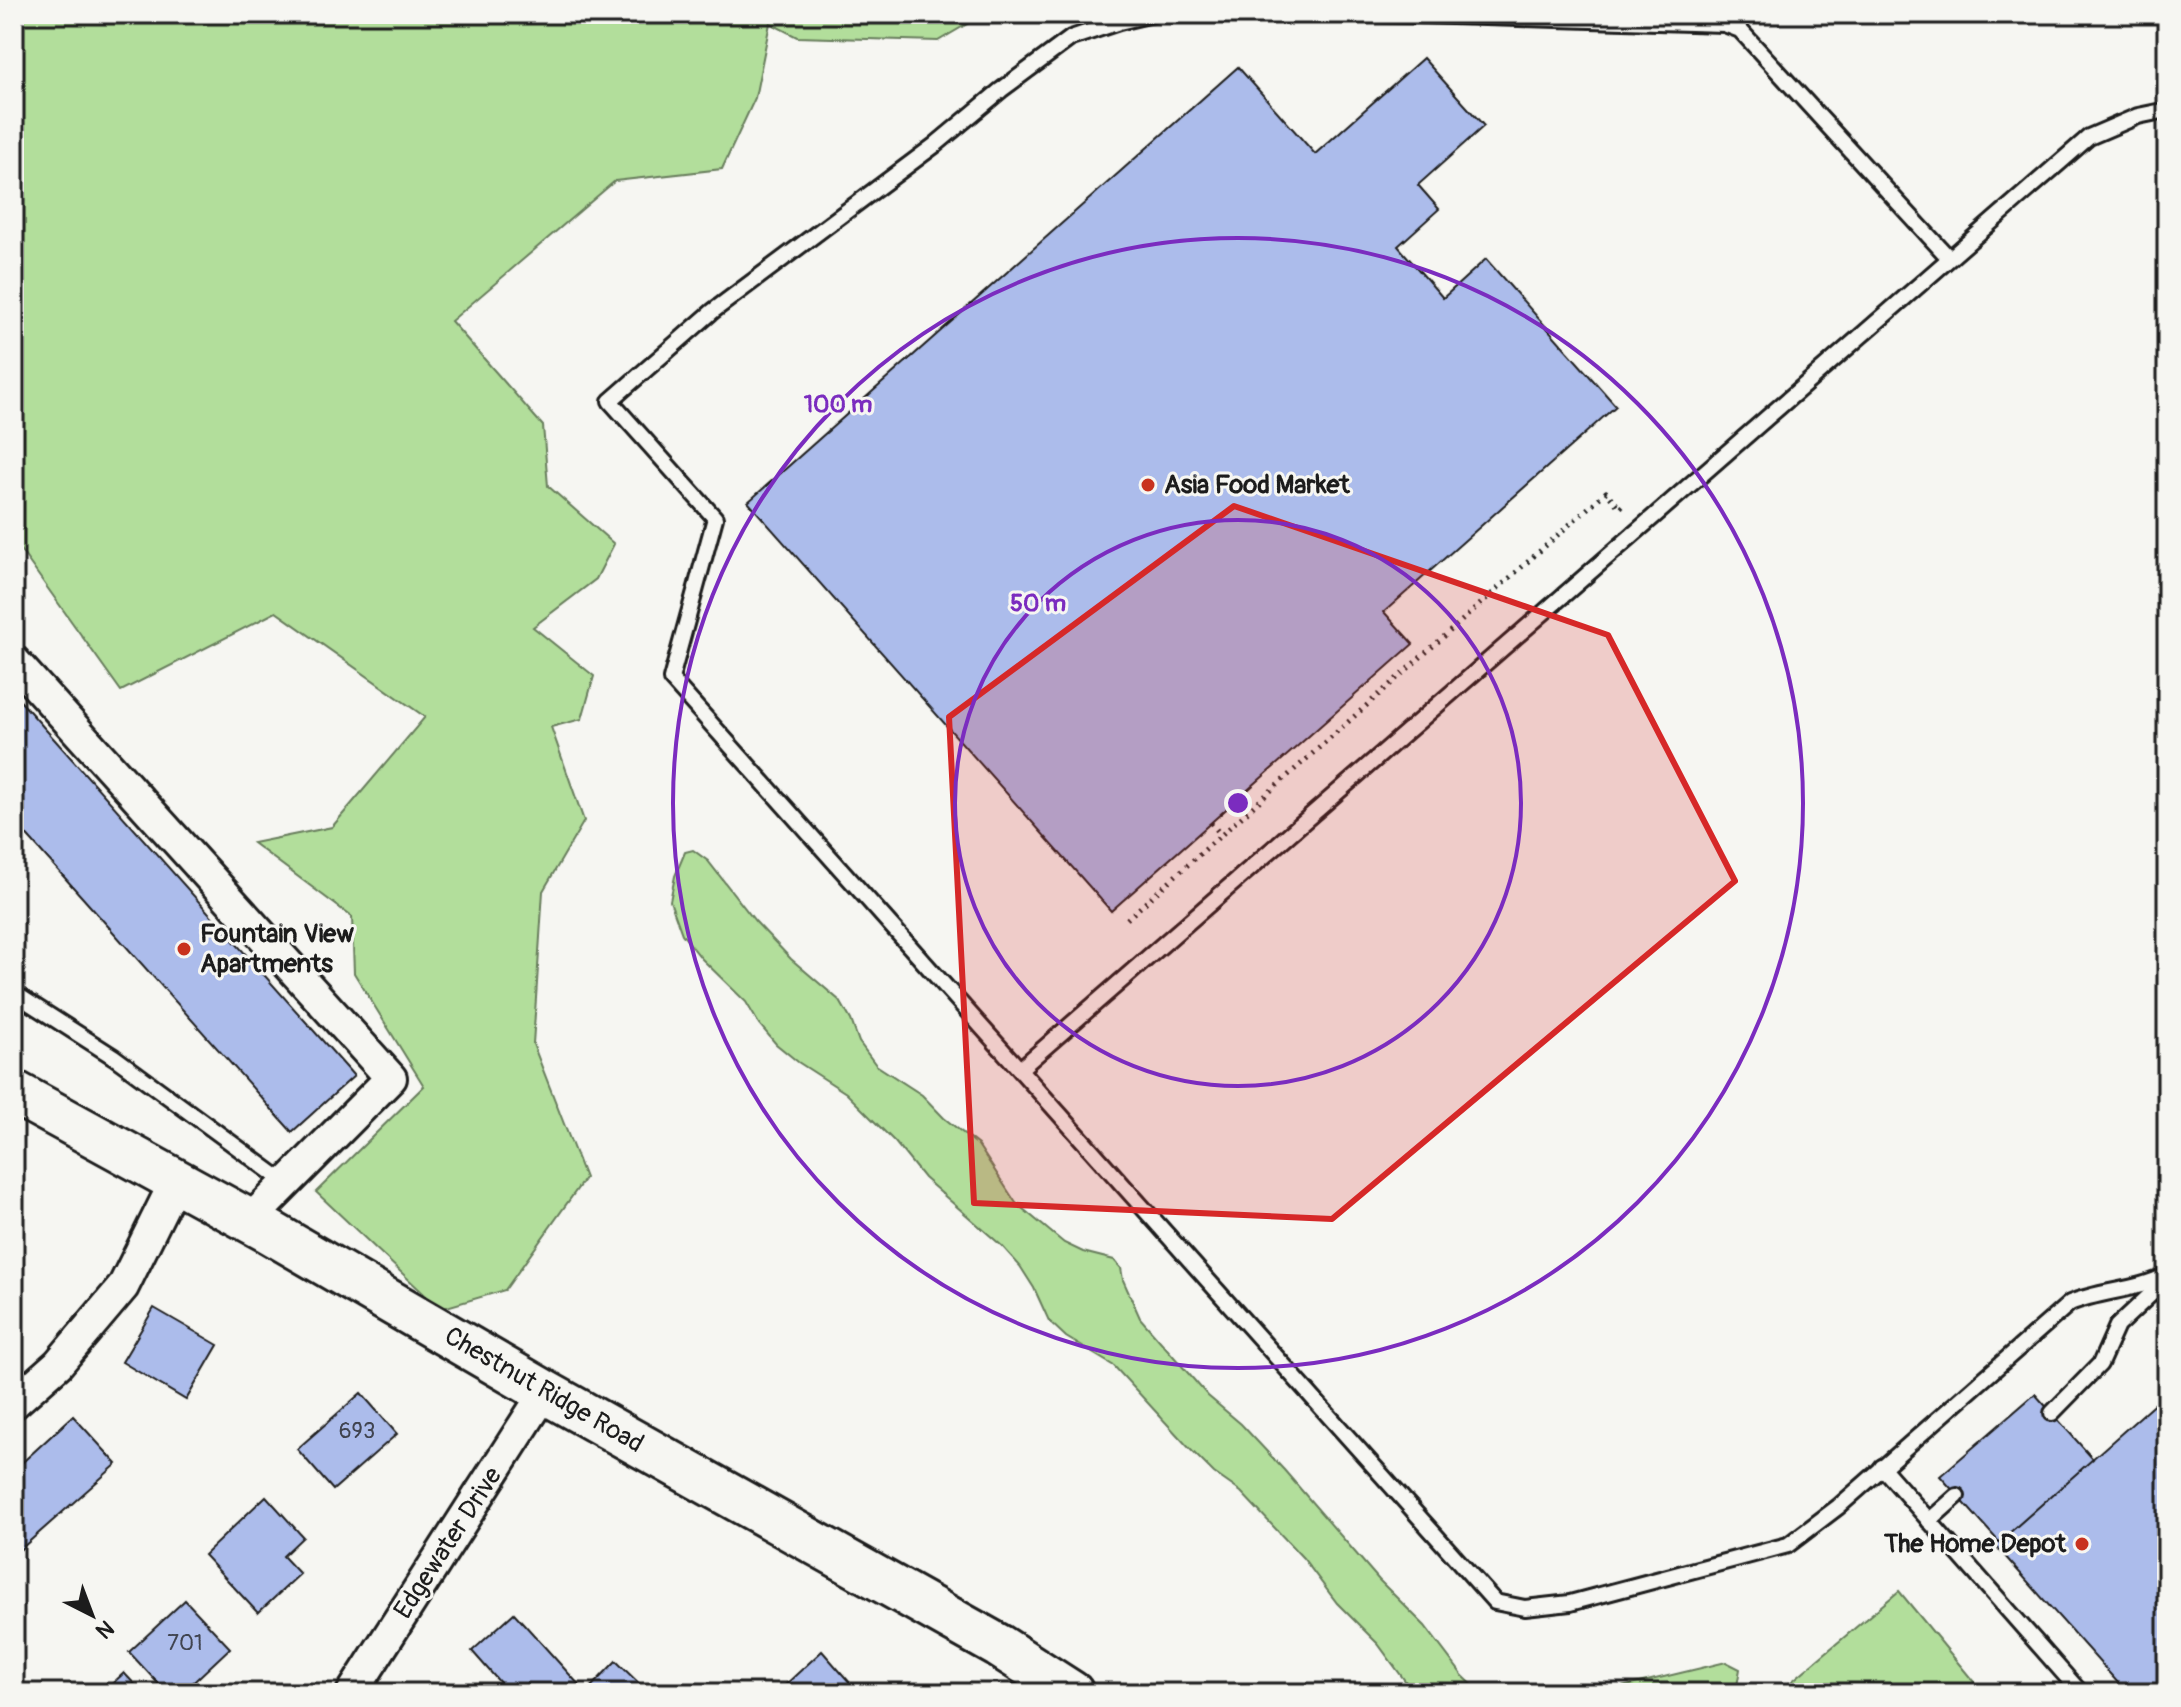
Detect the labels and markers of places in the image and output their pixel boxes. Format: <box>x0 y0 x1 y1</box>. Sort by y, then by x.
place label: Asia Food Market <box>1164 469 1350 501</box>
marker: Asia Food Market <box>1139 476 1157 494</box>
centre of rings <box>1224 789 1252 817</box>
place label: Fountain View Apartments <box>200 918 354 980</box>
marker: Fountain View Apartments <box>175 940 193 958</box>
place label: The Home Depot <box>1883 1528 2067 1560</box>
marker: The Home Depot <box>2073 1535 2091 1553</box>

